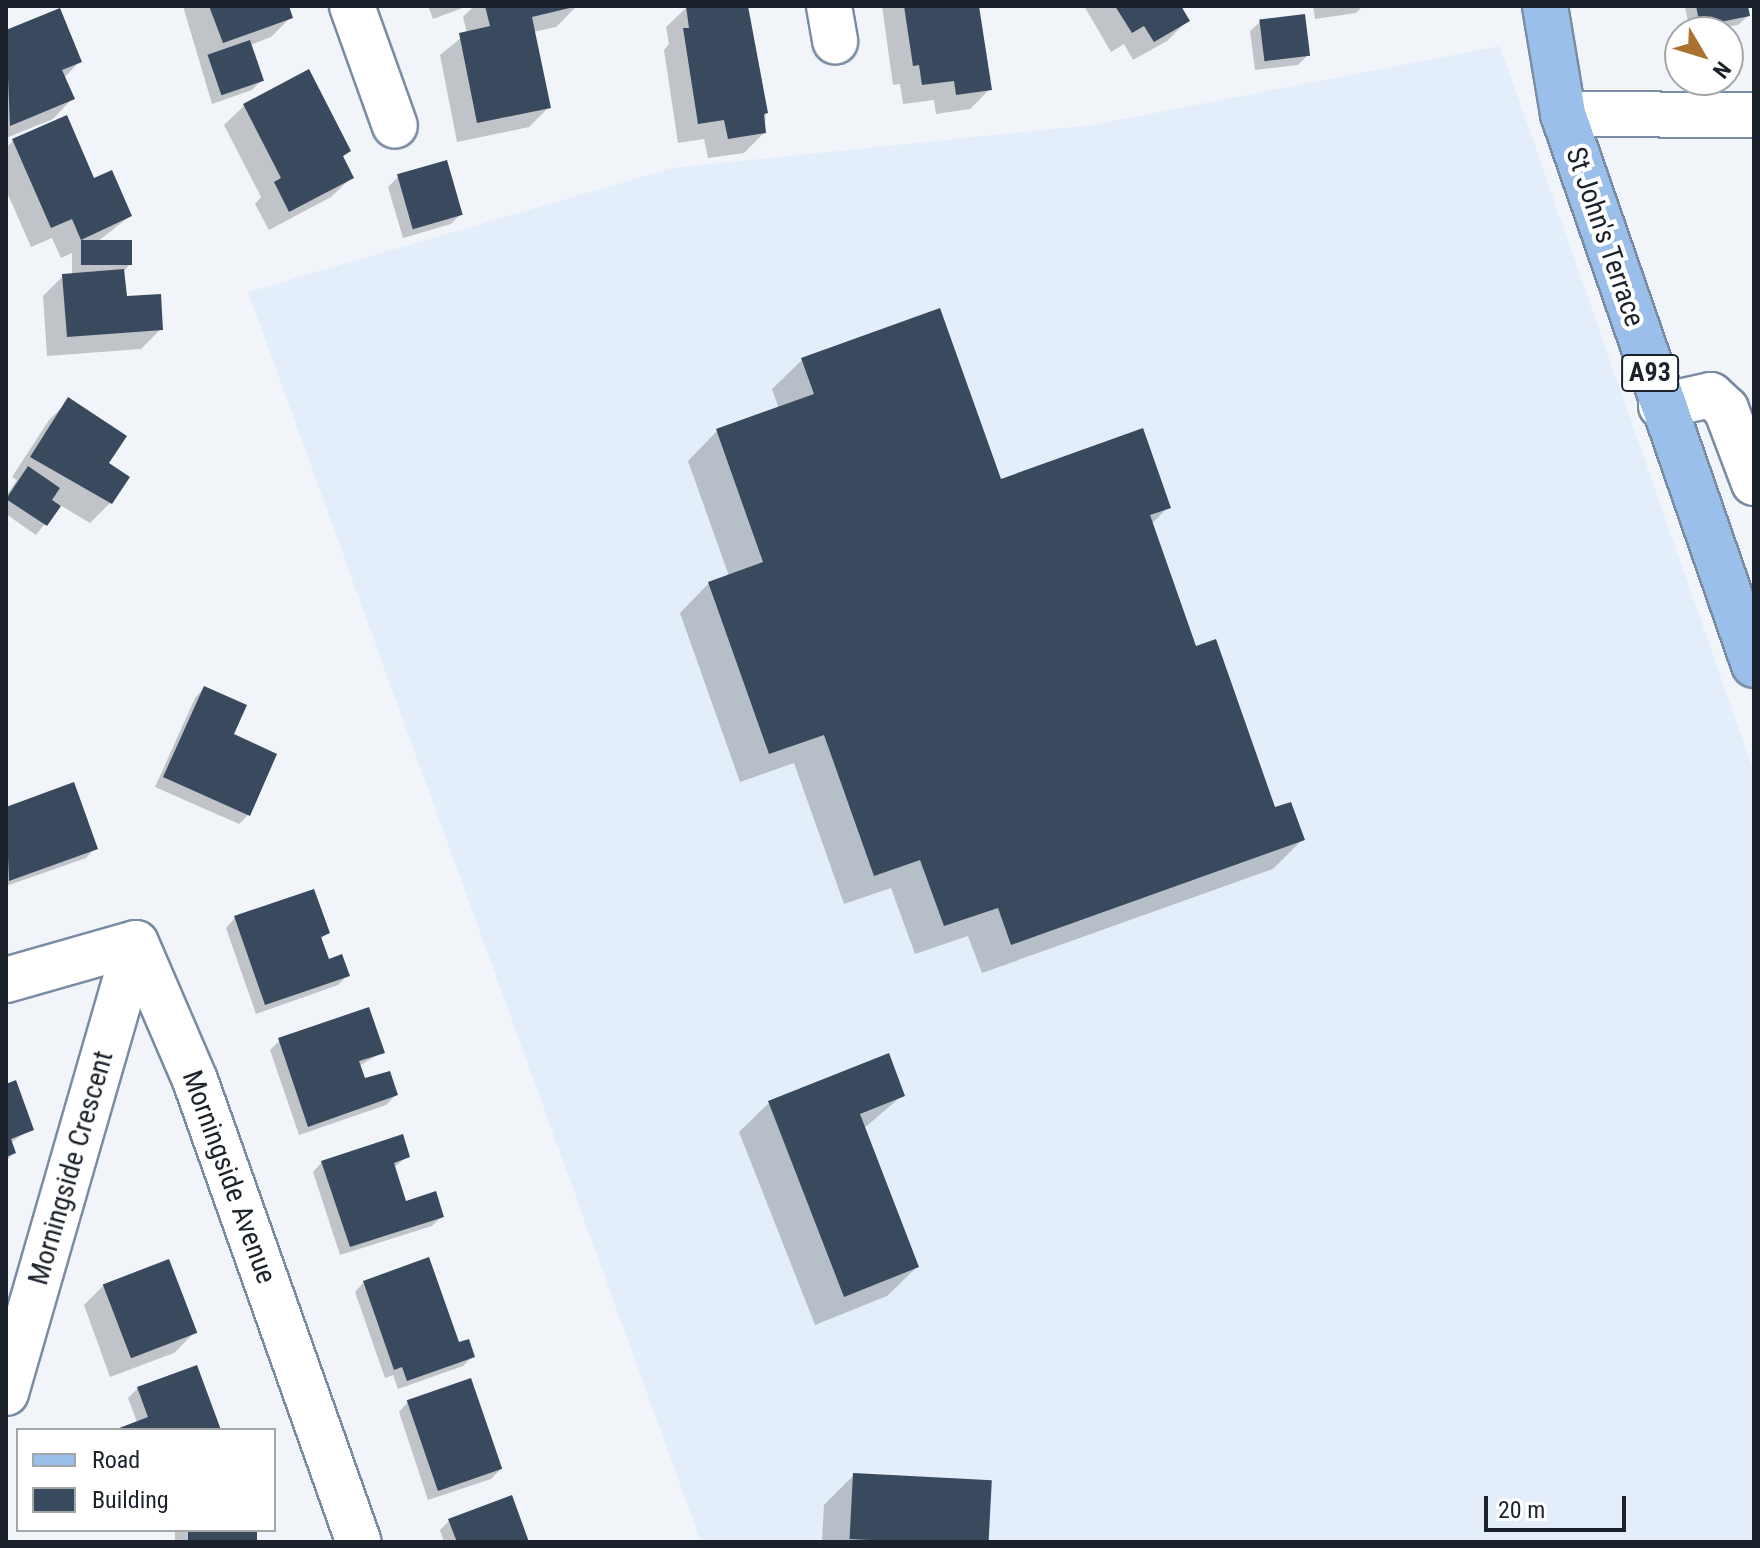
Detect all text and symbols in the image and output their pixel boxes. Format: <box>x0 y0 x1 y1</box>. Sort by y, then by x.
north arrow <box>1664 16 1744 96</box>
text: N <box>1708 57 1736 83</box>
street label: St John's Terrace <box>1559 143 1651 331</box>
road number: A93 <box>1620 351 1680 395</box>
street label: Morningside Crescent <box>22 1047 120 1289</box>
street label: Morningside Avenue <box>175 1066 283 1288</box>
legend <box>16 1428 276 1532</box>
text: Road <box>92 1446 140 1474</box>
scale bar <box>1488 1480 1630 1530</box>
text: Building <box>92 1486 169 1514</box>
text: 20 m <box>1498 1496 1545 1524</box>

